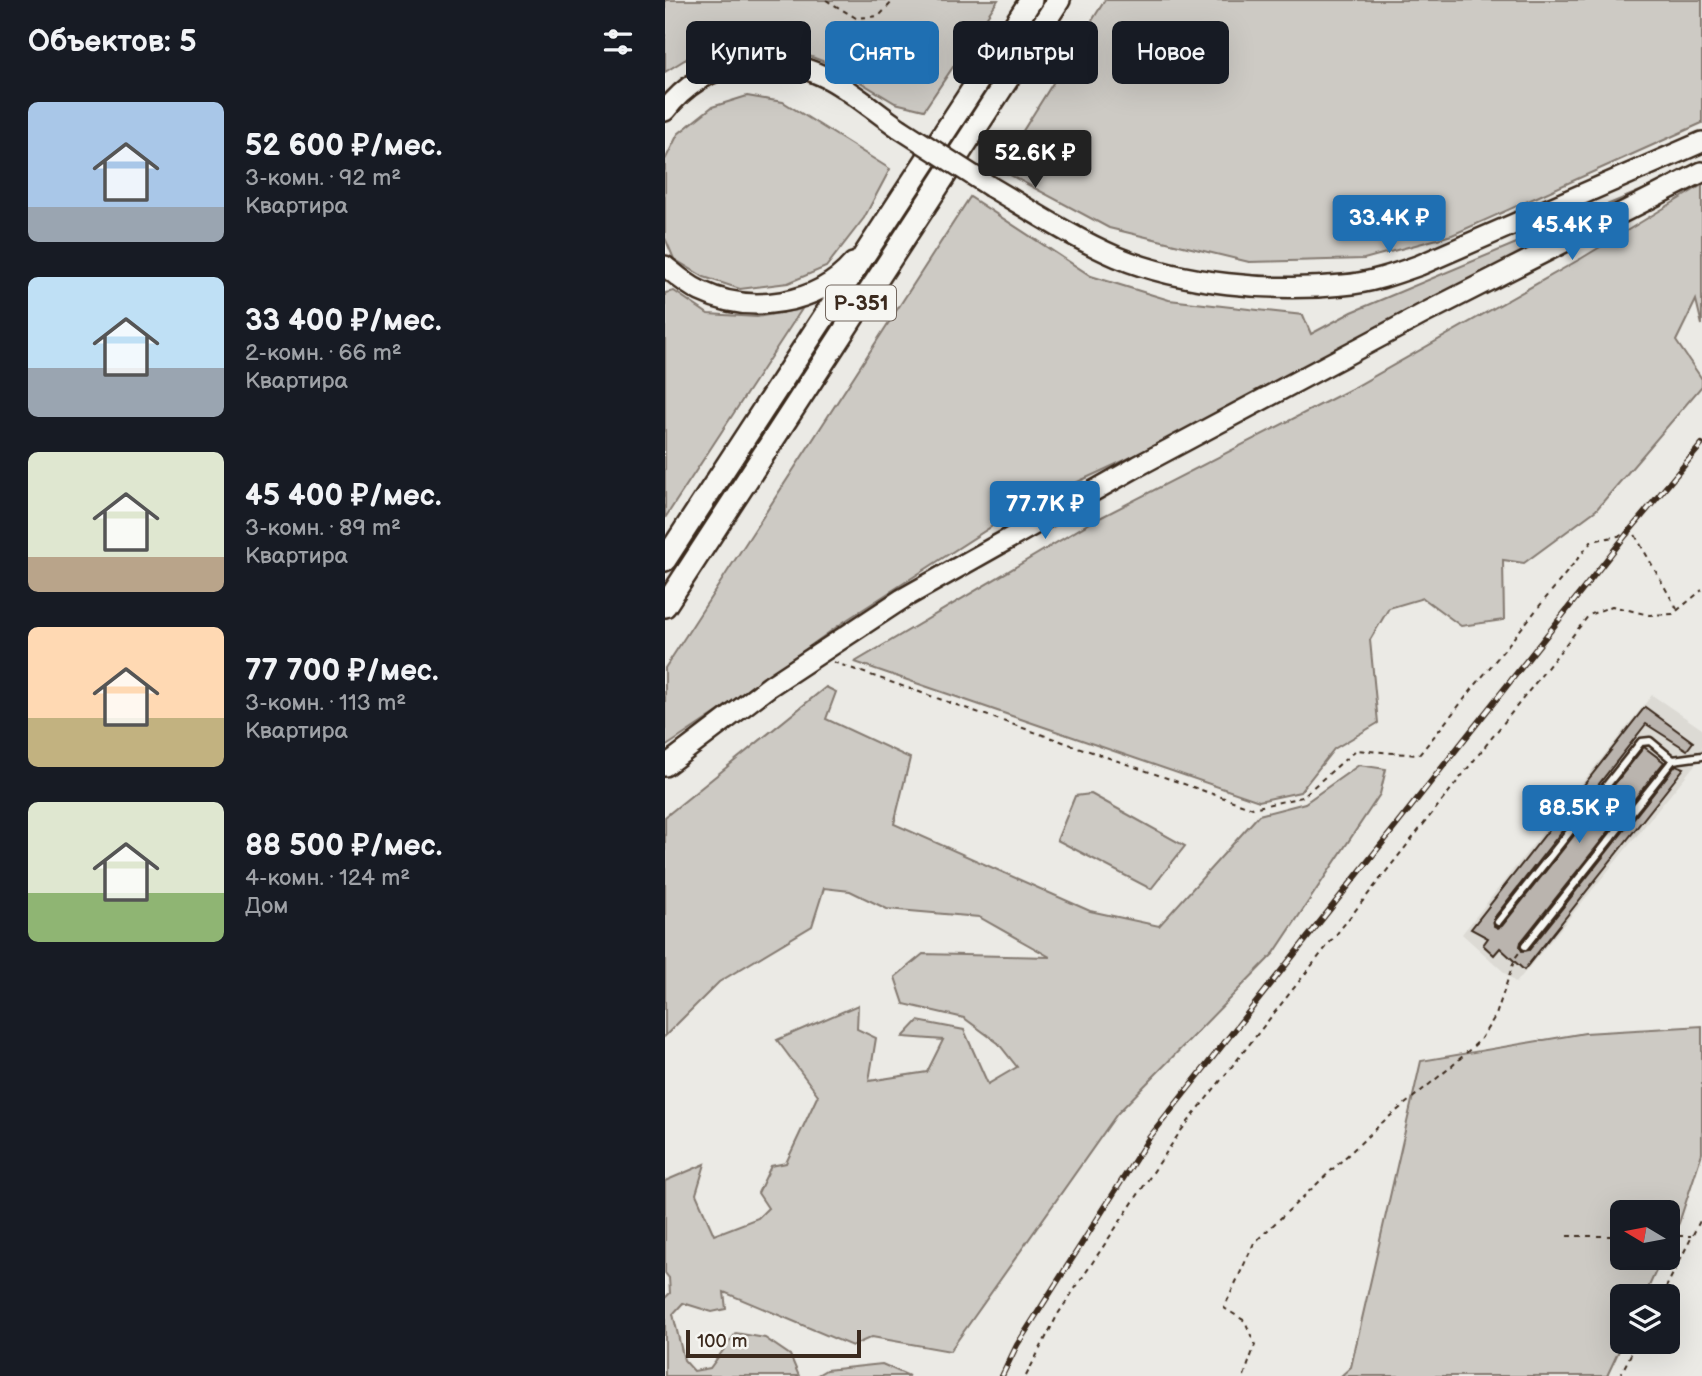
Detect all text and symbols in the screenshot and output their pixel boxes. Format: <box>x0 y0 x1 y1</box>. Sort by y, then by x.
chip: Купить <box>686 21 811 84</box>
chip: Снять <box>825 21 939 84</box>
chip: Фильтры <box>953 21 1098 84</box>
chip: Новое <box>1112 21 1229 84</box>
icon: filters <box>599 23 637 61</box>
text: Объектов: 5 <box>28 24 197 60</box>
text: 52 600 ₽/мес. <box>245 128 442 164</box>
icon: home <box>84 130 168 214</box>
pin: 52.6K ₽ <box>970 130 1100 190</box>
text: 52.6K ₽ <box>994 139 1076 167</box>
text: 3-комн. · 92 m² <box>245 164 401 192</box>
text: Квартира <box>245 192 348 220</box>
pin: 33.4K ₽ <box>1324 196 1454 255</box>
pin: 45.4K ₽ <box>1507 202 1637 262</box>
text: 33.4K ₽ <box>1349 204 1429 232</box>
text: 45.4K ₽ <box>1532 211 1612 239</box>
road number: Р-351 <box>826 286 896 320</box>
text: 33 400 ₽/мес. <box>245 303 442 339</box>
icon: home <box>84 305 168 389</box>
text: 2-комн. · 66 m² <box>245 339 402 367</box>
text: Квартира <box>245 367 348 395</box>
text: 45 400 ₽/мес. <box>245 478 442 514</box>
icon: home <box>84 480 168 564</box>
pin: 77.7K ₽ <box>980 482 1110 541</box>
text: 77.7K ₽ <box>1006 490 1084 518</box>
text: 3-комн. · 89 m² <box>245 514 401 542</box>
text: Квартира <box>245 542 348 570</box>
text: 77 700 ₽/мес. <box>245 653 439 689</box>
icon: home <box>84 655 168 739</box>
text: 3-комн. · 113 m² <box>245 689 406 717</box>
text: Квартира <box>245 717 348 745</box>
pin: 88.5K ₽ <box>1514 786 1644 845</box>
text: 88.5K ₽ <box>1538 794 1620 822</box>
text: 88 500 ₽/мес. <box>245 828 442 864</box>
icon: home <box>84 830 168 914</box>
text: 4-комн. · 124 m² <box>245 864 410 892</box>
text: Дом <box>245 892 288 920</box>
north arrow <box>1610 1200 1680 1270</box>
map controls <box>1610 1200 1680 1354</box>
button: layers <box>1610 1284 1680 1354</box>
scale bar <box>686 1327 861 1359</box>
text: 100 m <box>697 1330 748 1353</box>

